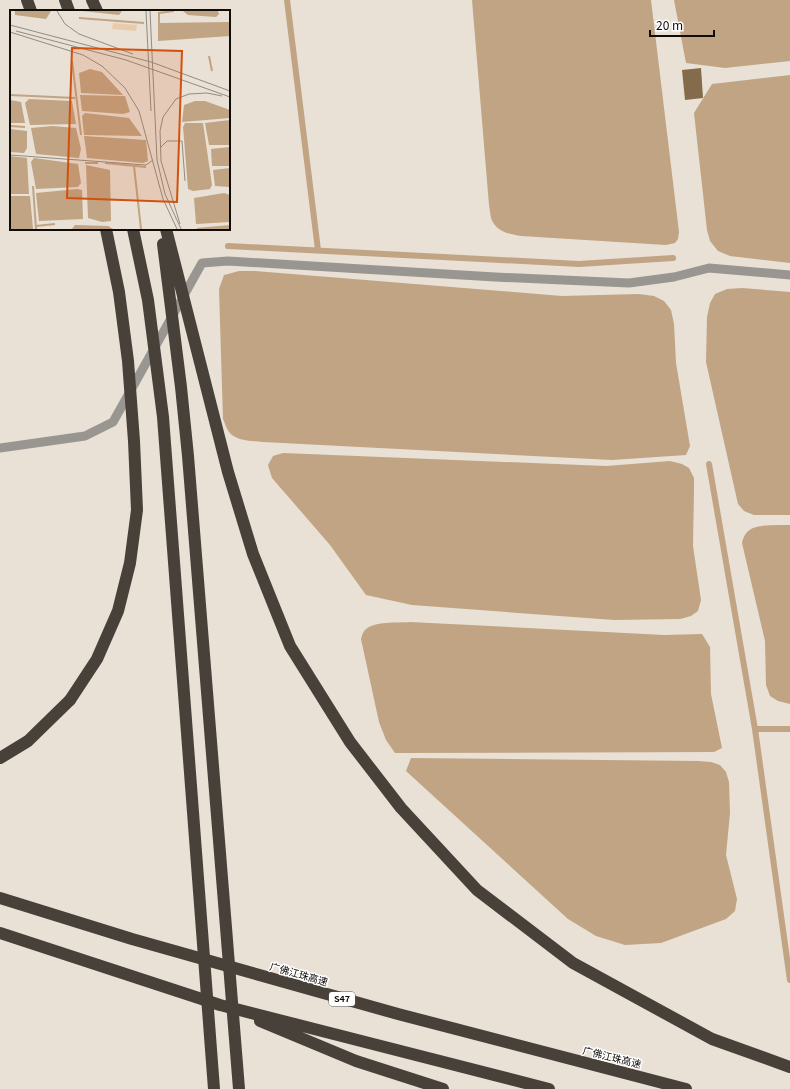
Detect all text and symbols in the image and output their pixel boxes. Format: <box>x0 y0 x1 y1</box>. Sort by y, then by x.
inset map <box>10 10 230 230</box>
scale bar <box>650 12 714 38</box>
text: 20 m <box>656 16 683 33</box>
street label: 广佛江珠高速 <box>268 958 330 989</box>
road number: S47 <box>329 992 355 1006</box>
street label: 广佛江珠高速 <box>581 1042 643 1071</box>

